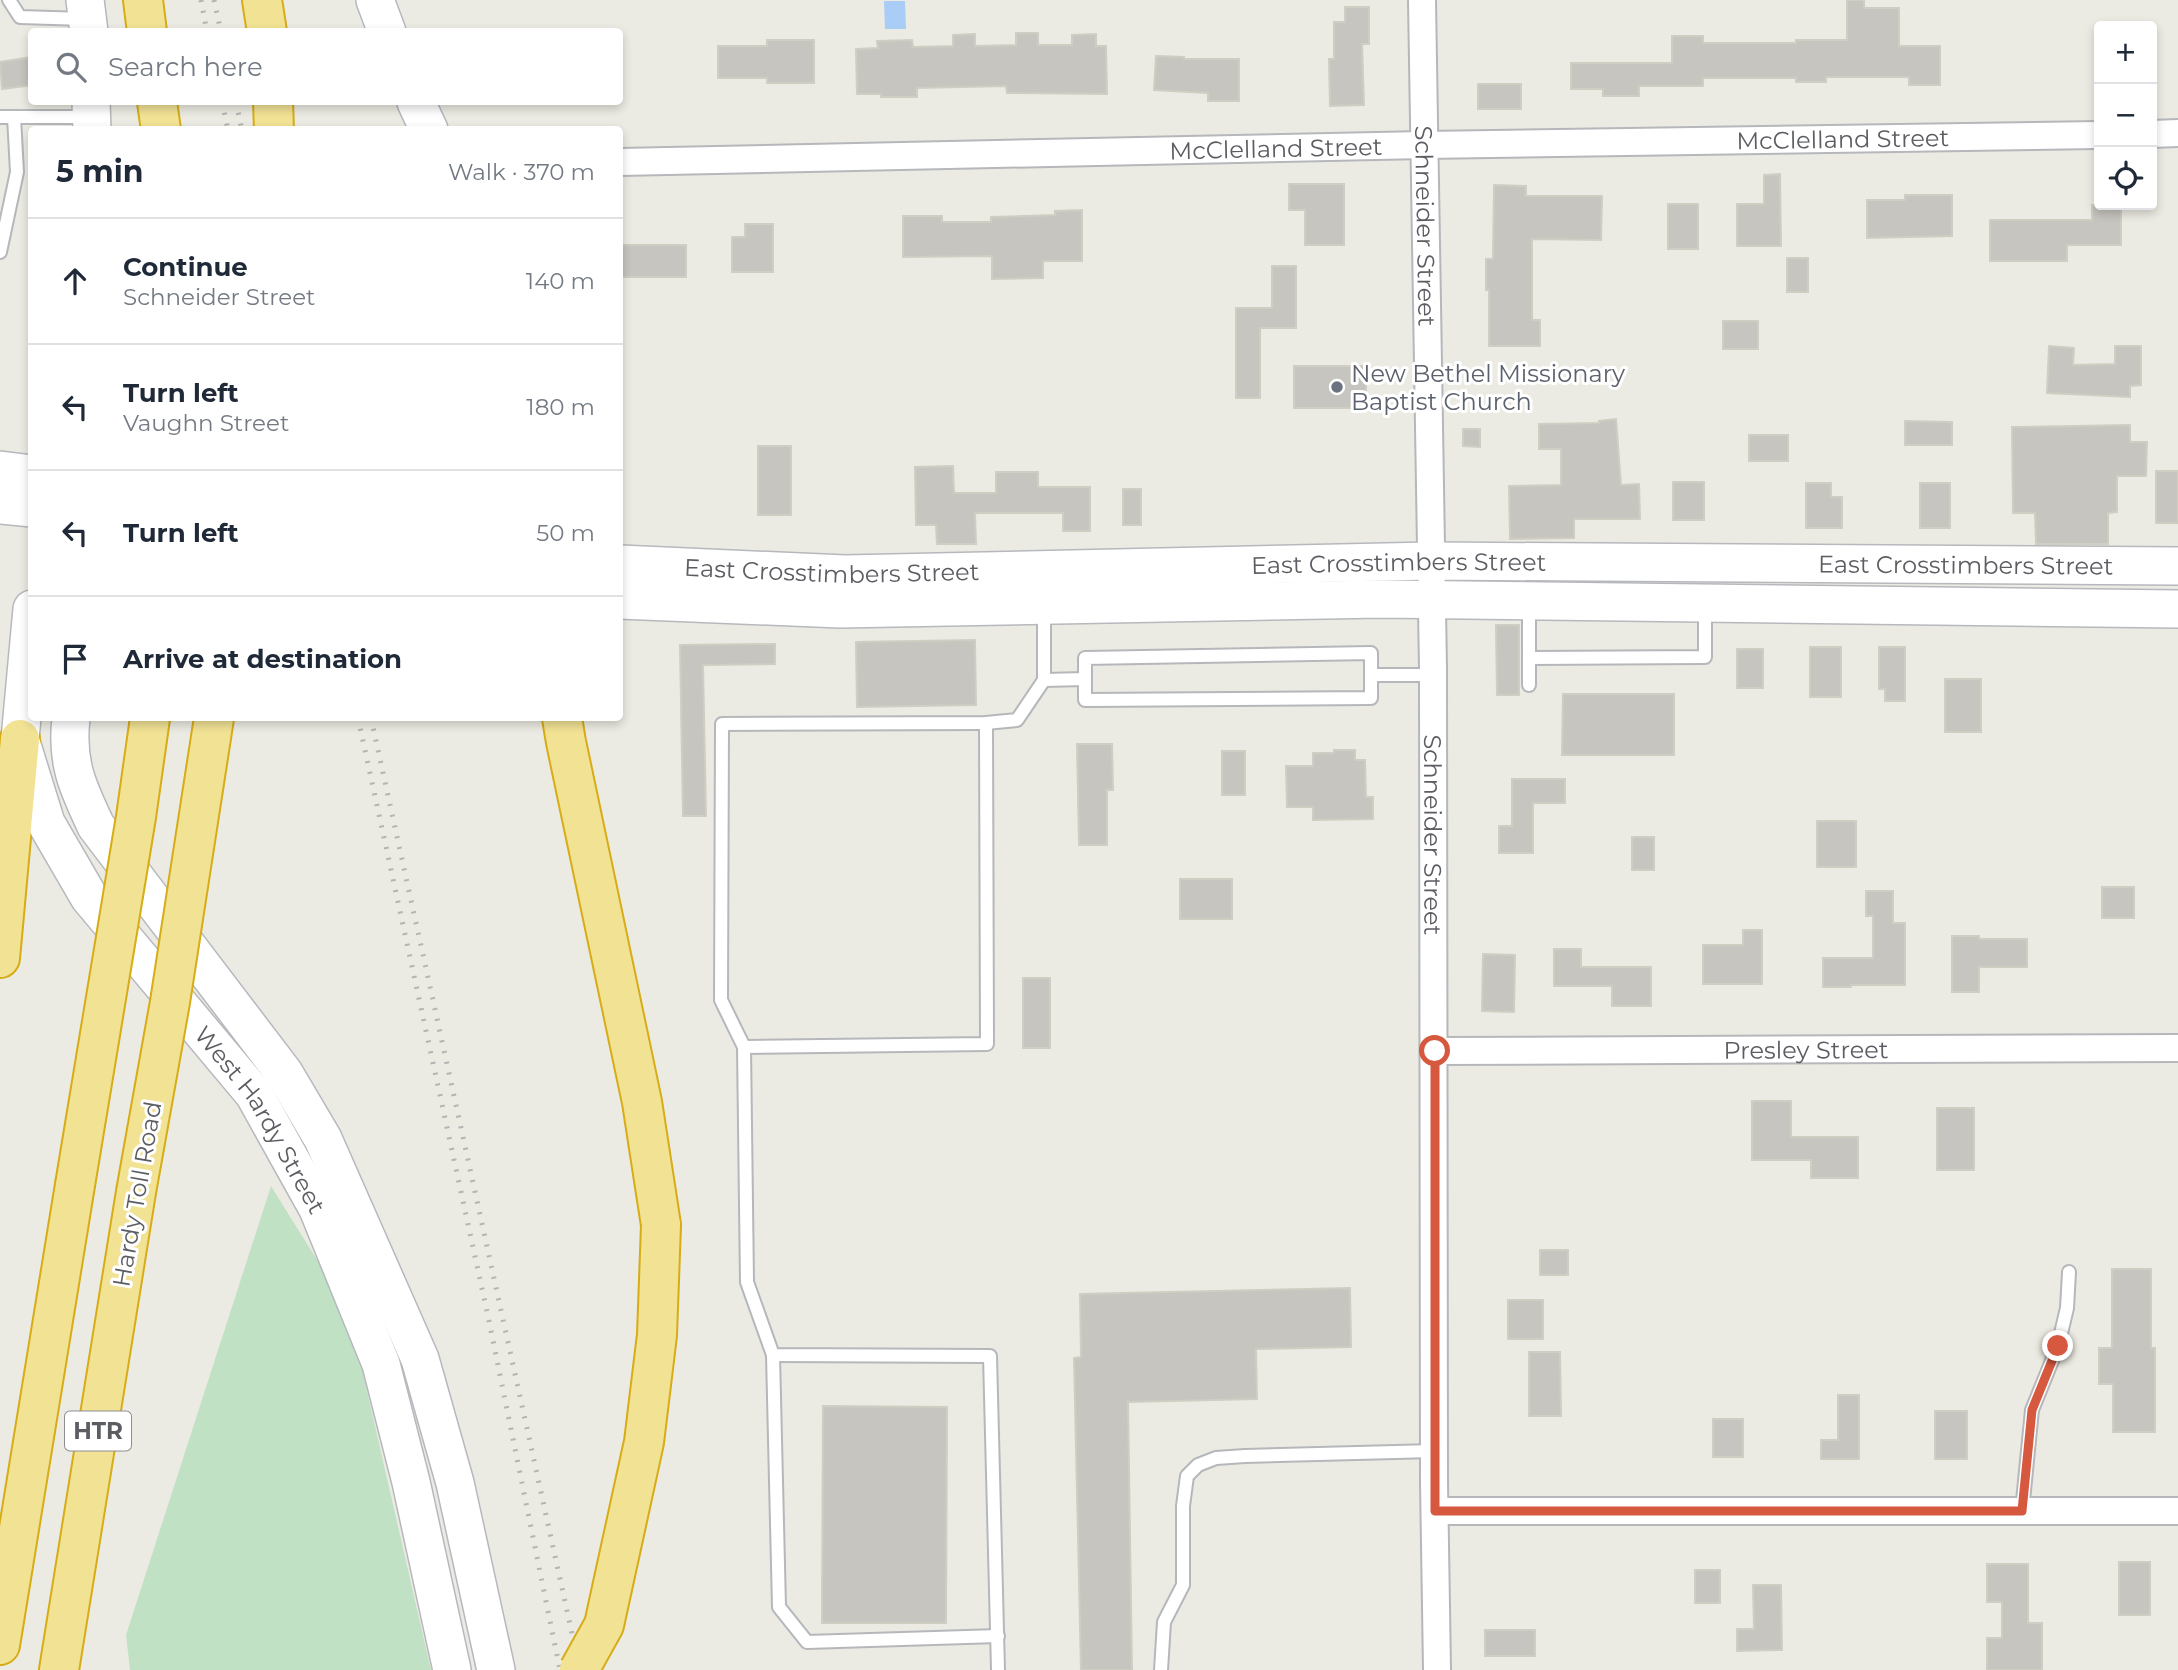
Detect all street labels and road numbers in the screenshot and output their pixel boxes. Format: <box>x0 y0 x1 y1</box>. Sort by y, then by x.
street label: McClelland Street <box>1736 123 1950 155</box>
street label: Schneider Street <box>1410 125 1442 327</box>
street label: McClelland Street <box>1169 131 1383 165</box>
street label: East Crosstimbers Street <box>1251 546 1547 579</box>
street label: East Crosstimbers Street <box>1818 549 2114 580</box>
street label: East Crosstimbers Street <box>684 552 980 589</box>
street label: Schneider Street <box>1419 734 1448 936</box>
street label: West Hardy Street <box>189 1020 332 1219</box>
street label: Presley Street <box>1723 1035 1889 1064</box>
street label: Hardy Toll Road <box>106 1099 168 1289</box>
road number: HTR <box>65 1412 131 1450</box>

